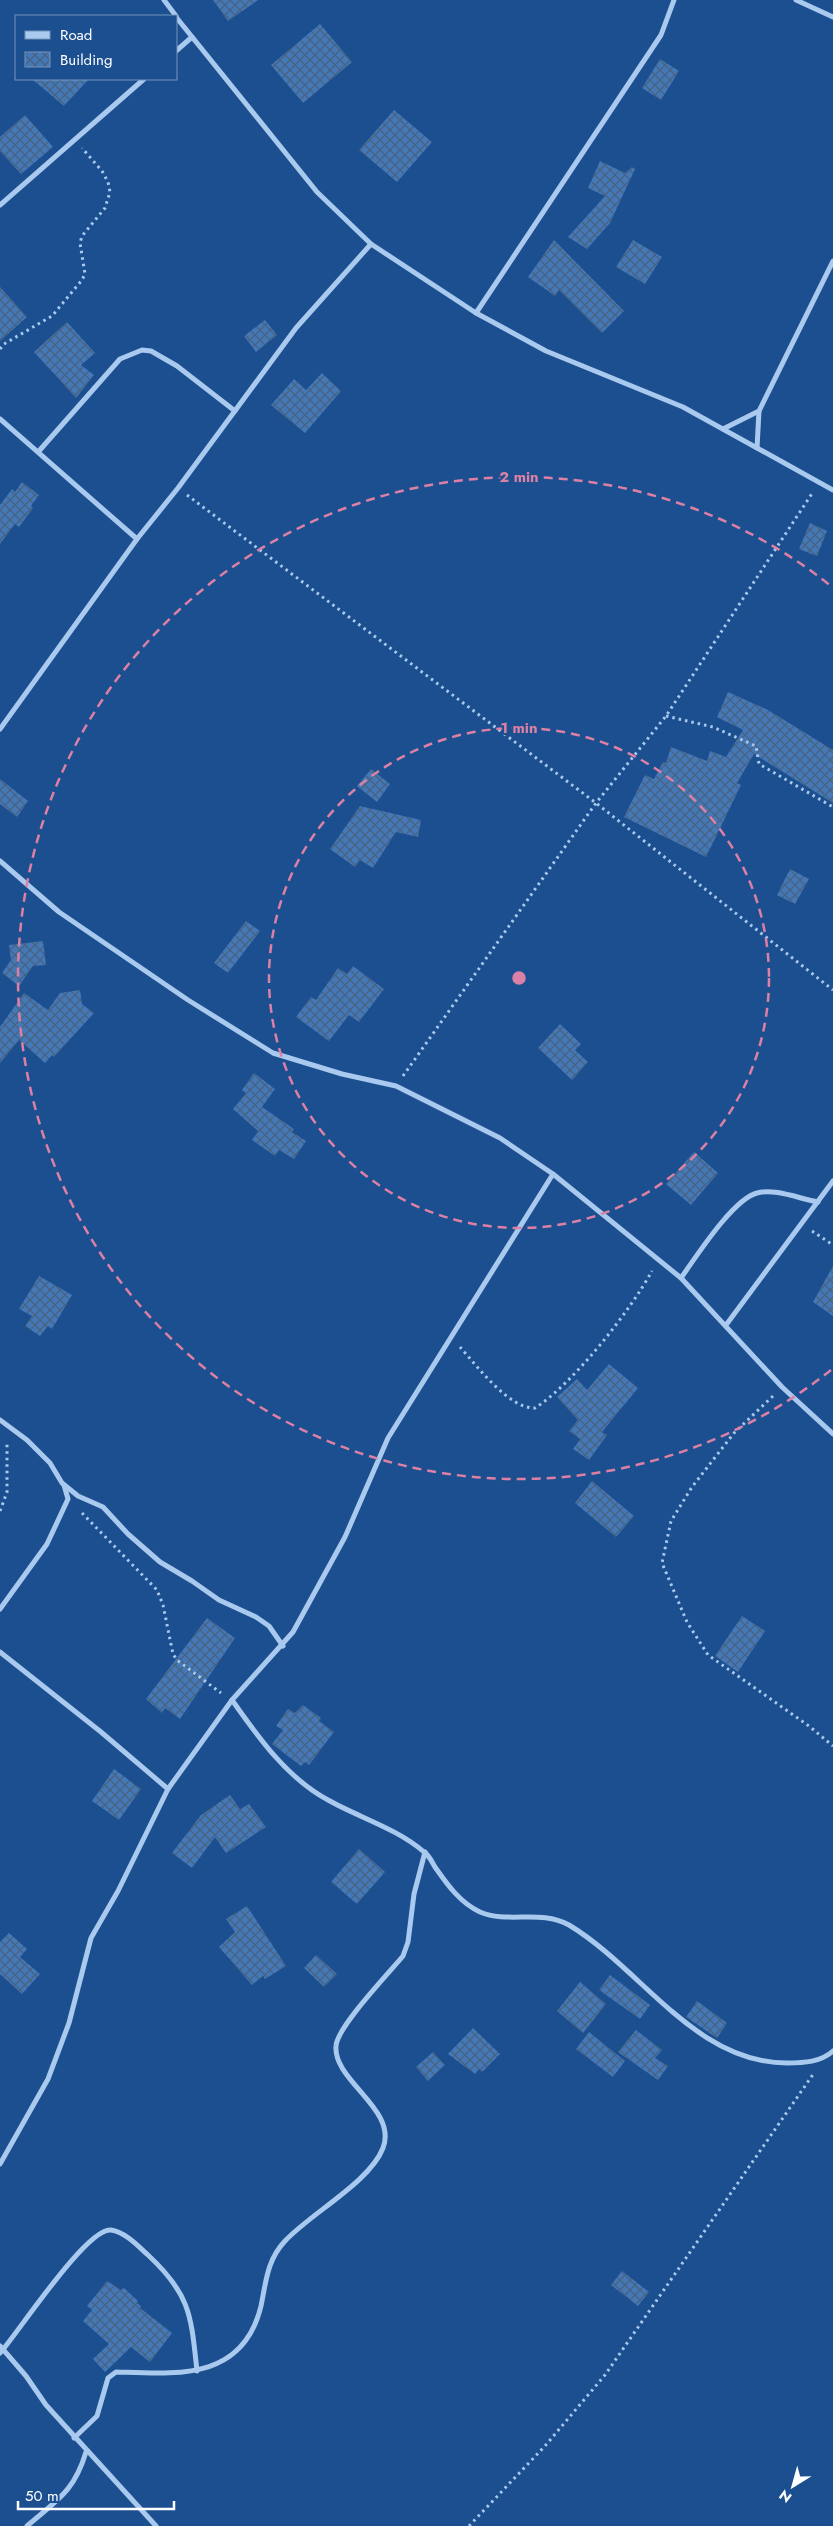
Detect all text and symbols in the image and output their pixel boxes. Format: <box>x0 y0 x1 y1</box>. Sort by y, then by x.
legend <box>15 15 178 80</box>
text: Road <box>60 24 92 46</box>
text: Building <box>60 49 112 71</box>
text: 2 min <box>499 466 539 488</box>
text: 1 min <box>500 717 538 739</box>
centre of rings <box>510 969 528 987</box>
north arrow <box>768 2461 818 2511</box>
scale bar <box>18 2478 174 2510</box>
text: 50 m <box>25 2485 59 2507</box>
text: N <box>775 2485 796 2508</box>

